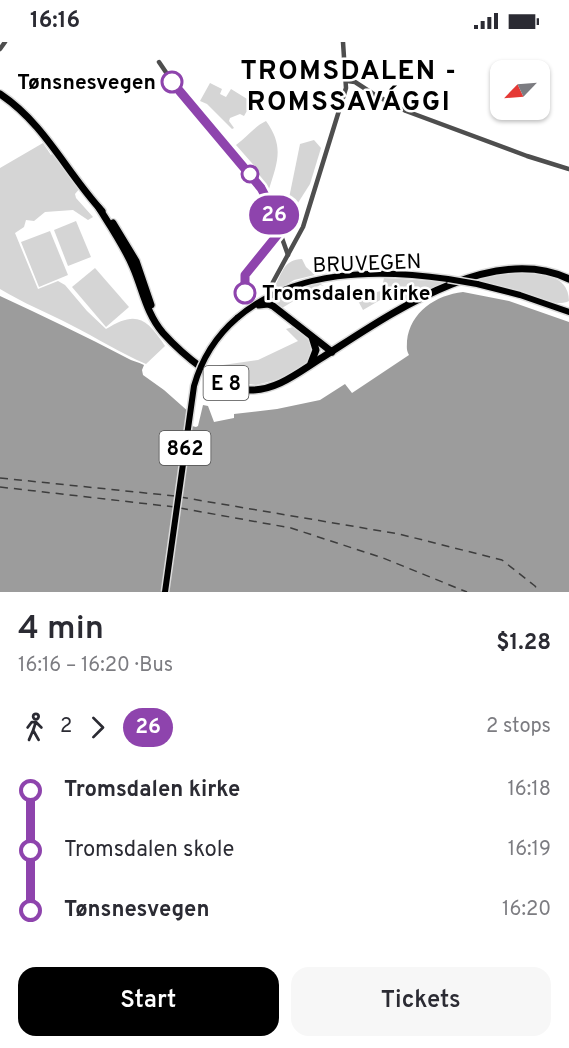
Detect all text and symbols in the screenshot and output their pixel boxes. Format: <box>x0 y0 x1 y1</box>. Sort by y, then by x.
text: 16:16 <box>30 8 80 35</box>
district label: TROMSDALEN - ROMSSAVÁGGI <box>240 55 458 120</box>
north arrow <box>490 60 550 120</box>
map controls <box>490 60 550 120</box>
place label: Tønsnesvegen <box>17 70 156 97</box>
marker: Tønsnesvegen <box>161 71 183 93</box>
unlabelled marker <box>241 165 259 183</box>
line badge: 26 <box>247 196 301 234</box>
text: 26 <box>261 202 287 229</box>
street label: BRUVEGEN <box>312 249 422 280</box>
place label: Tromsdalen kirke <box>262 281 430 308</box>
marker: Tromsdalen kirke <box>234 282 256 304</box>
road number: E 8 <box>204 366 248 400</box>
road number: 862 <box>160 431 210 465</box>
text: 4 min <box>18 609 104 651</box>
text: $1.28 <box>496 630 551 657</box>
text: 16:16 – 16:20 · Bus <box>18 653 173 679</box>
icon: walk <box>18 711 51 744</box>
icon: forward <box>81 711 114 744</box>
text: 2 <box>60 714 72 740</box>
text: 26 <box>135 714 161 741</box>
text: 2 stops <box>486 714 551 740</box>
text: Tromsdalen kirke <box>64 777 240 804</box>
text: 16:18 <box>507 777 551 803</box>
text: Tromsdalen skole <box>64 837 234 864</box>
text: 16:19 <box>508 837 551 863</box>
text: Tønsnesvegen <box>64 897 209 924</box>
text: 16:20 <box>502 897 551 923</box>
button: Start <box>18 967 279 1036</box>
button: Tickets <box>291 967 551 1036</box>

